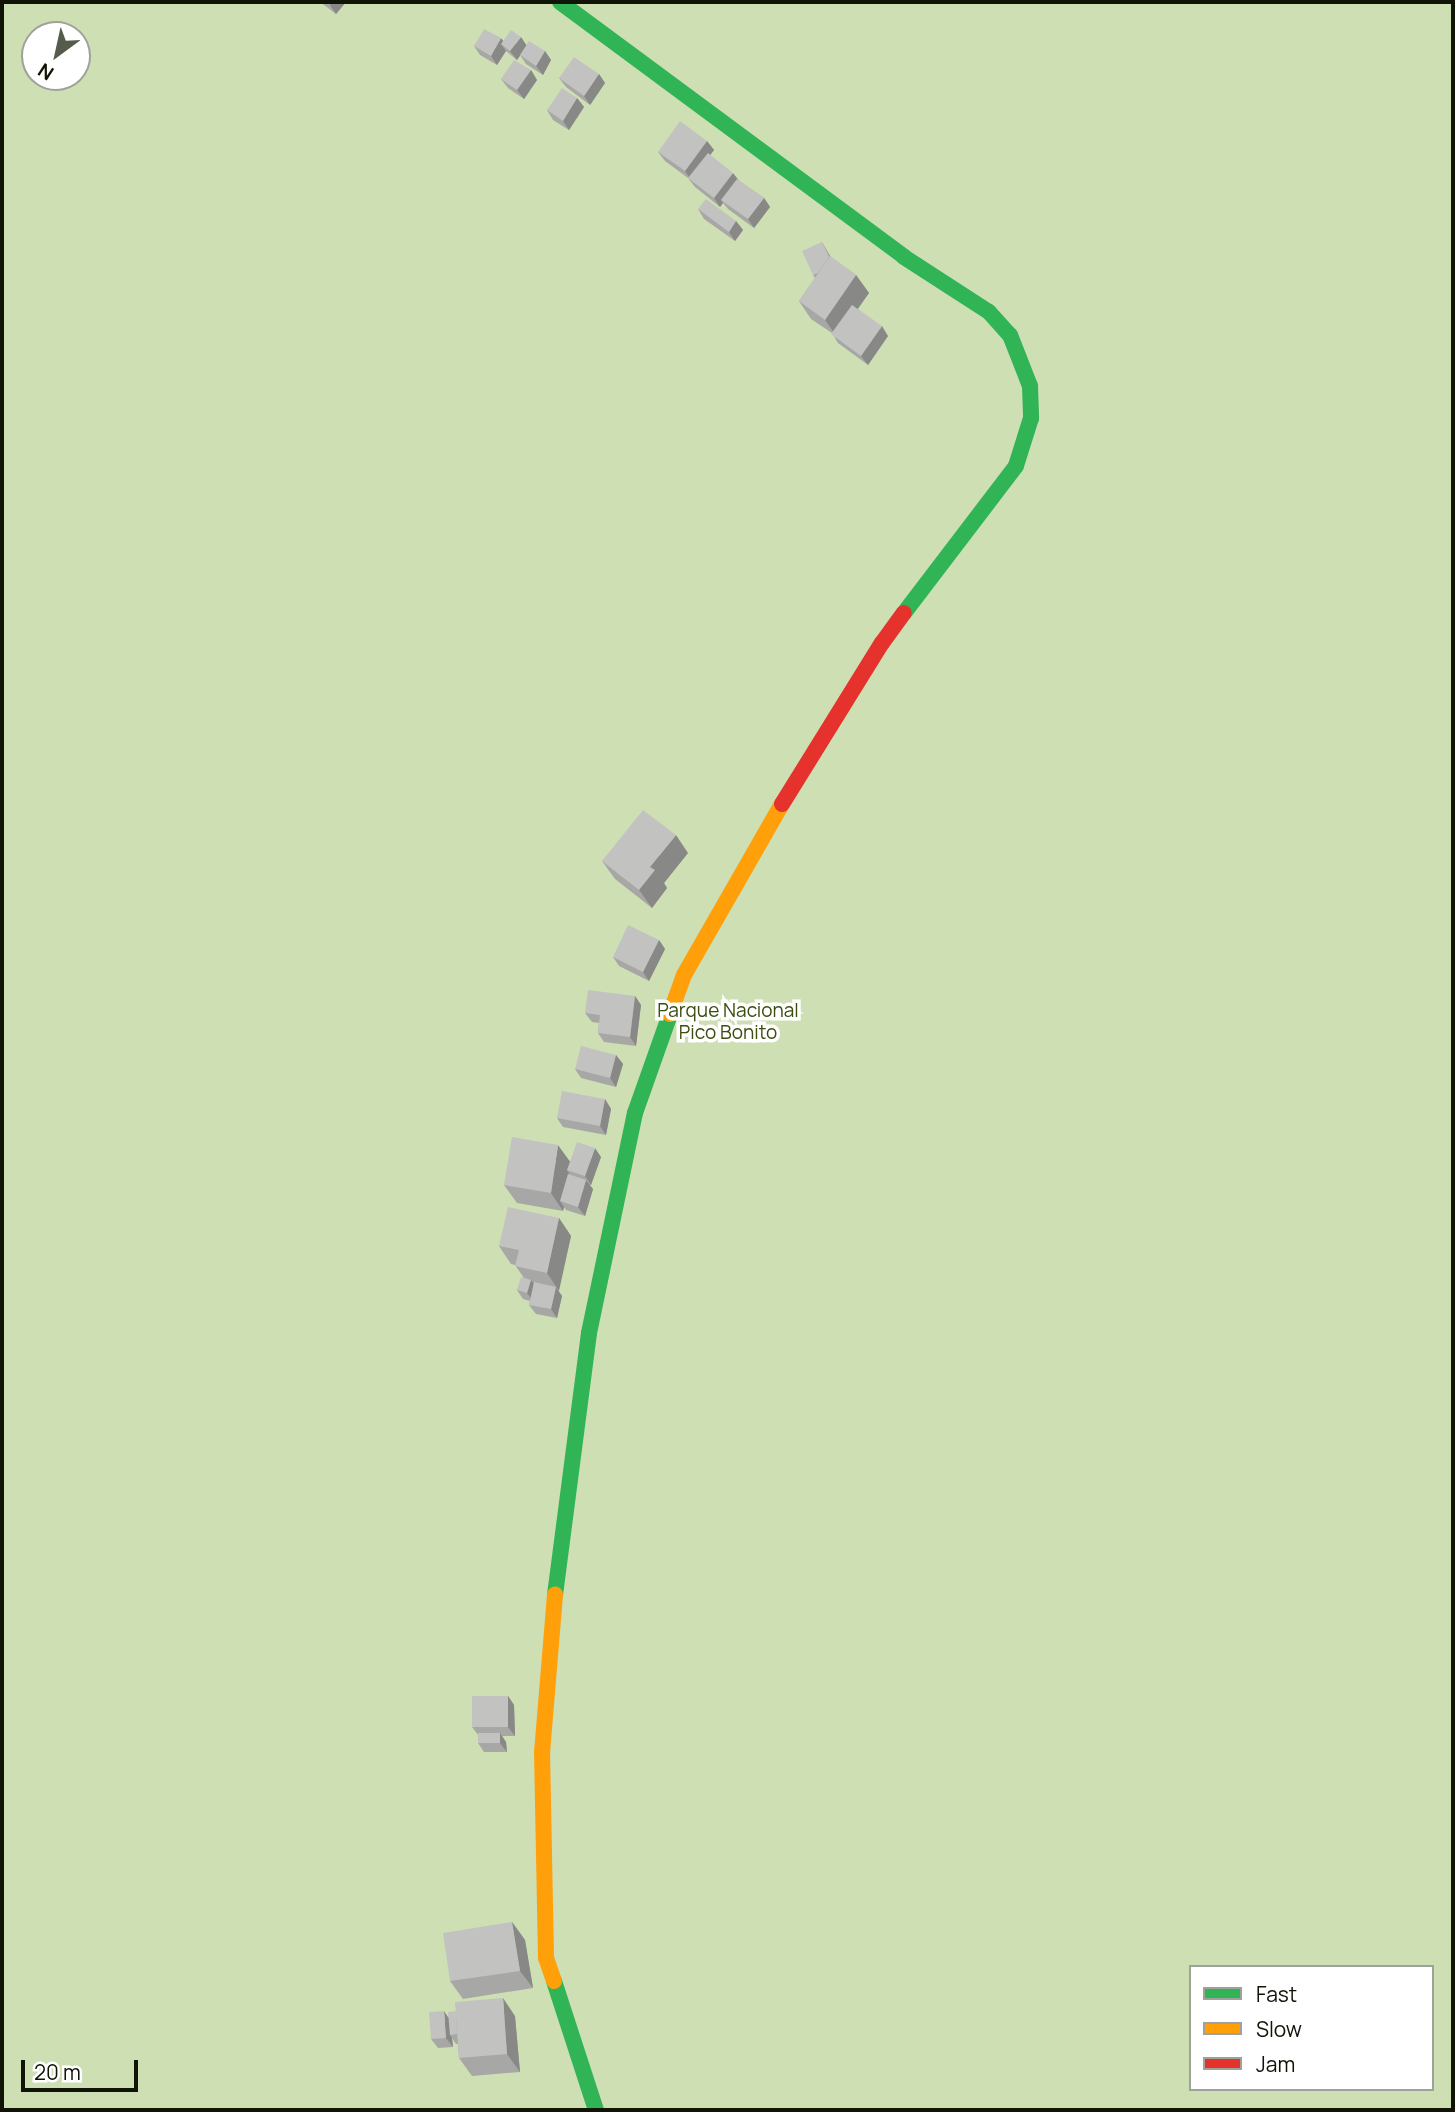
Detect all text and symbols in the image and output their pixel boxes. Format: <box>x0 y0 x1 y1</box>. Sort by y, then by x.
north arrow <box>21 21 91 91</box>
text: N <box>33 57 58 87</box>
park label: Parque Nacional Pico Bonito <box>657 1000 799 1044</box>
legend <box>1189 1965 1434 2091</box>
text: Fast <box>1256 1980 1297 2008</box>
text: Slow <box>1256 2015 1302 2043</box>
scale bar <box>24 2046 142 2090</box>
text: Jam <box>1256 2050 1295 2078</box>
text: 20 m <box>34 2058 81 2086</box>

